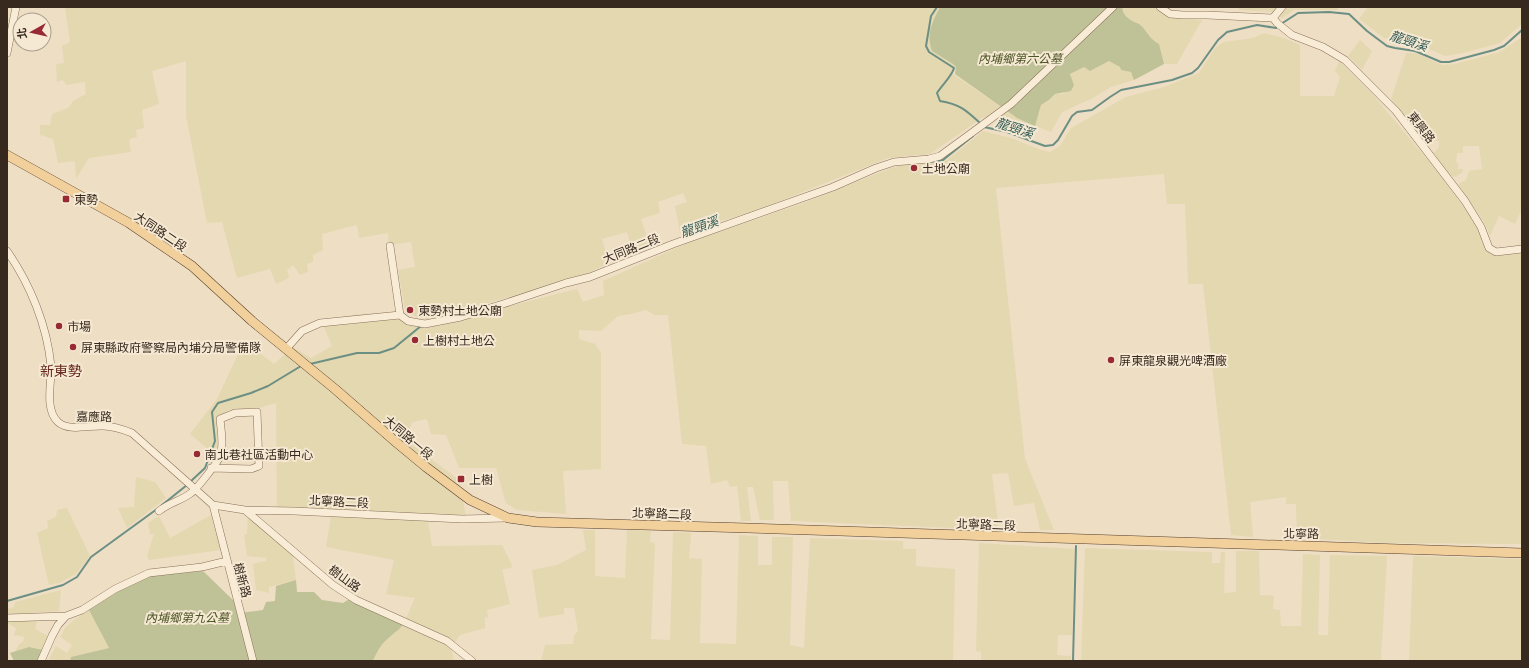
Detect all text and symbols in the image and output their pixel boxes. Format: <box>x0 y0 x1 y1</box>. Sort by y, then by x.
north arrow <box>12 12 52 52</box>
water label: 龍頸溪 <box>1388 25 1432 56</box>
text: 北 <box>12 27 30 40</box>
park label: 內埔鄉第六公墓 <box>978 49 1064 67</box>
street label: 東興路 <box>1404 107 1440 147</box>
water label: 龍頸溪 <box>994 112 1038 143</box>
place label: 土地公廟 <box>922 159 970 177</box>
marker: 土地公廟 <box>909 163 919 173</box>
place label: 東勢 <box>74 190 98 208</box>
marker: 東勢 <box>61 194 71 204</box>
street label: 大同路二段 <box>131 207 191 255</box>
water label: 龍頸溪 <box>677 210 722 241</box>
street label: 大同路二段 <box>600 228 662 268</box>
place label: 東勢村土地公廟 <box>418 301 502 319</box>
marker: 東勢村土地公廟 <box>405 305 415 315</box>
place label: 市場 <box>67 317 91 335</box>
marker: 市場 <box>54 321 64 331</box>
place label: 上樹村土地公 <box>423 331 495 349</box>
marker: 上樹村土地公 <box>410 335 420 345</box>
place label: 屏東縣政府警察局內埔分局警備隊 <box>81 338 261 356</box>
marker: 屏東縣政府警察局內埔分局警備隊 <box>68 342 78 352</box>
place label: 屏東龍泉觀光啤酒廠 <box>1119 351 1227 369</box>
marker: 屏東龍泉觀光啤酒廠 <box>1106 355 1116 365</box>
district label: 新東勢 <box>40 360 82 380</box>
street label: 嘉應路 <box>76 407 112 425</box>
street label: 大同路一段 <box>380 411 438 463</box>
place label: 南北巷社區活動中心 <box>205 445 313 463</box>
marker: 南北巷社區活動中心 <box>192 449 202 459</box>
place label: 上樹 <box>469 470 493 488</box>
marker: 上樹 <box>456 474 466 484</box>
street label: 北寧路二段 <box>309 490 369 512</box>
street label: 北寧路二段 <box>632 503 692 523</box>
street label: 北寧路二段 <box>956 514 1016 534</box>
street label: 北寧路 <box>1283 524 1319 542</box>
street label: 樹新路 <box>230 560 256 600</box>
street label: 樹山路 <box>325 560 365 596</box>
park label: 內埔鄉第九公墓 <box>145 608 231 626</box>

